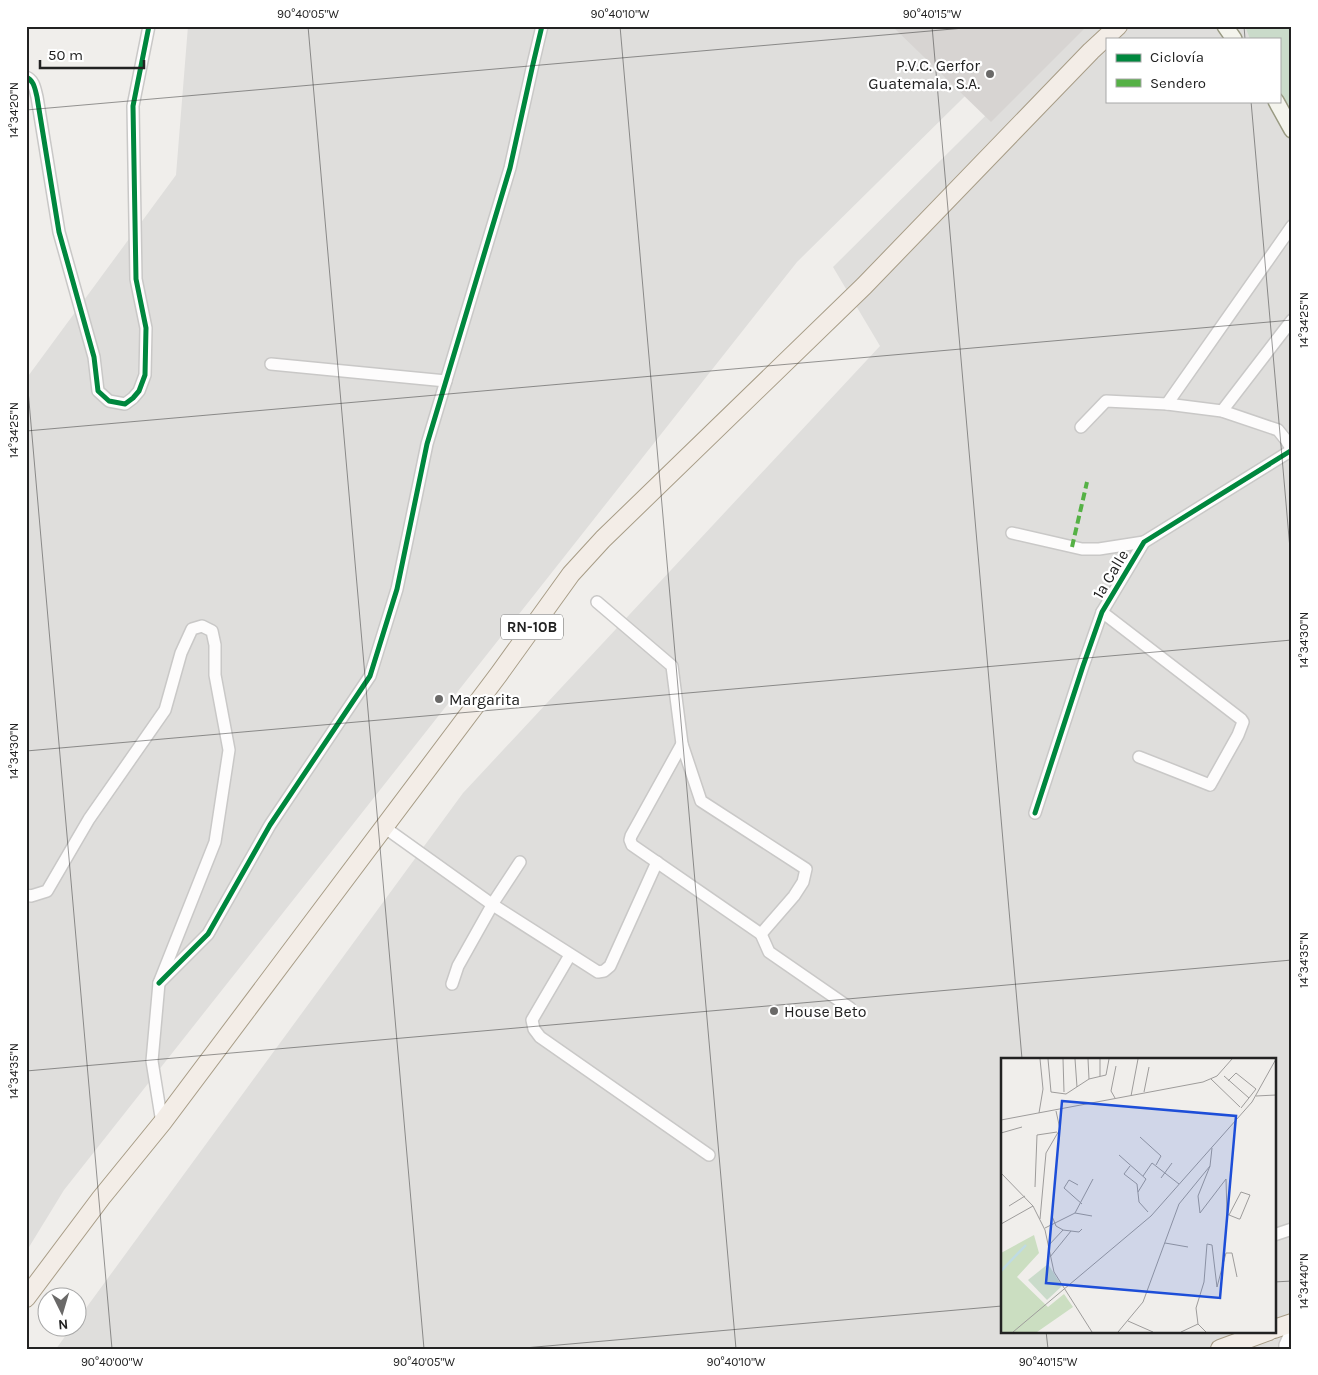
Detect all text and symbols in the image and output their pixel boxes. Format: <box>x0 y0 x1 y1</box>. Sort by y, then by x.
text: 90°40'05"W <box>277 7 339 21</box>
text: 90°40'10"W <box>590 7 650 21</box>
text: 90°40'15"W <box>903 7 962 21</box>
scale bar <box>40 38 144 70</box>
legend <box>1106 38 1280 102</box>
text: 50 m <box>48 46 83 64</box>
text: Ciclovía <box>1150 48 1204 66</box>
place label: P.V.C. Gerfor Guatemala, S.A. <box>868 56 980 93</box>
marker: P.V.C. Gerfor Guatemala, S.A. <box>984 68 996 80</box>
text: Sendero <box>1150 74 1206 92</box>
text: 14°34'20"N <box>7 82 21 138</box>
text: 14°34'25"N <box>1297 292 1311 348</box>
text: 14°34'25"N <box>7 402 21 458</box>
street label: 1a Calle <box>1088 546 1132 602</box>
text: 14°34'30"N <box>1297 612 1311 668</box>
road number: RN-10B <box>501 614 563 640</box>
place label: Margarita <box>449 690 520 709</box>
marker: Margarita <box>433 693 445 705</box>
text: 14°34'30"N <box>7 723 21 779</box>
text: 14°34'35"N <box>1297 932 1311 988</box>
place label: House Beto <box>784 1002 866 1021</box>
marker: House Beto <box>768 1005 780 1017</box>
text: 14°34'35"N <box>7 1043 21 1099</box>
inset map <box>1001 1058 1276 1332</box>
text: 14°34'40"N <box>1297 1253 1311 1309</box>
north arrow <box>38 1288 88 1338</box>
text: N <box>57 1316 69 1333</box>
text: 90°40'00"W <box>81 1355 143 1369</box>
text: 90°40'05"W <box>393 1355 455 1369</box>
text: 90°40'10"W <box>706 1355 766 1369</box>
text: 90°40'15"W <box>1019 1355 1078 1369</box>

